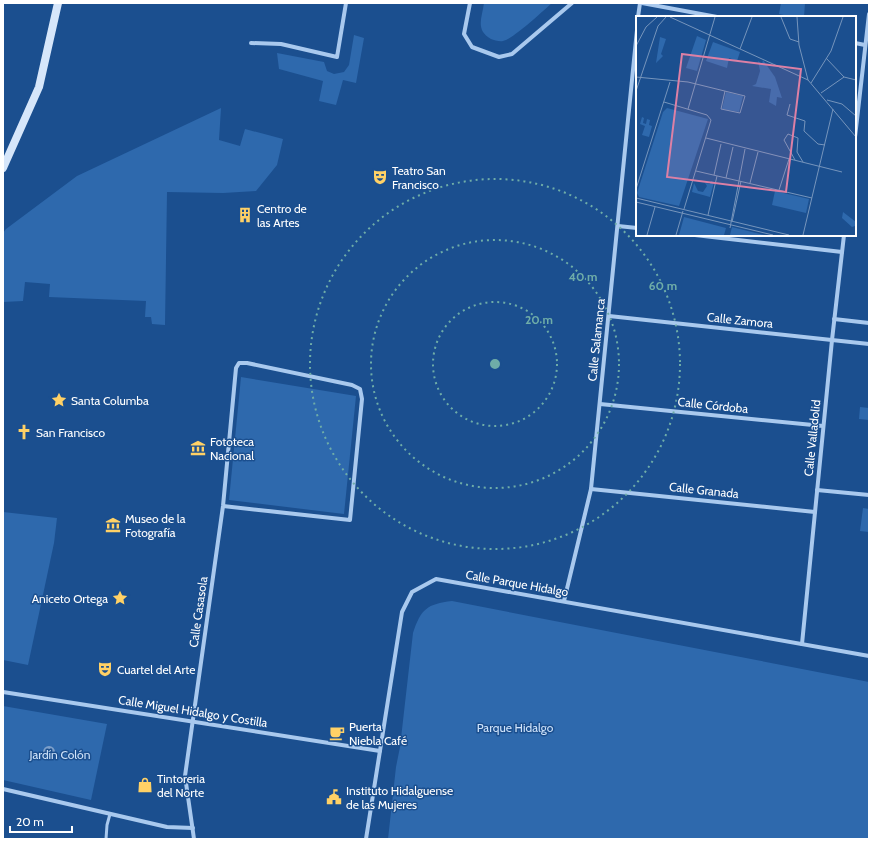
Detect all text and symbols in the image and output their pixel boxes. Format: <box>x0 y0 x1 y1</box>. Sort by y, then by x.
inset map <box>636 16 856 236</box>
place label: Teatro San Francisco <box>392 163 446 192</box>
theatre icon: Teatro San Francisco <box>371 168 389 186</box>
place label: Centro de las Artes <box>257 201 307 230</box>
building icon: Centro de las Artes <box>236 206 254 224</box>
text: 40 m <box>568 269 598 284</box>
text: 60 m <box>649 278 677 293</box>
street label: Calle Salamanca <box>584 298 608 382</box>
street label: Calle Zamora <box>706 309 774 331</box>
text: 20 m <box>525 312 553 327</box>
centre of rings <box>488 357 502 371</box>
place icon: Santa Columba <box>50 391 68 409</box>
place label: Santa Columba <box>71 393 149 408</box>
street label: Calle Córdoba <box>677 394 749 416</box>
street label: Calle Valladolid <box>801 399 823 477</box>
church icon: San Francisco <box>15 423 33 441</box>
place label: San Francisco <box>36 425 105 440</box>
place label: Fototeca Nacional <box>210 434 254 463</box>
museum icon: Fototeca Nacional <box>189 439 207 457</box>
street label: Calle Granada <box>668 479 740 501</box>
place label: Museo de la Fotografía <box>125 511 186 540</box>
museum icon: Museo de la Fotografía <box>104 516 122 534</box>
street label: Calle Parque Hidalgo <box>464 567 570 600</box>
street label: Calle Casasola <box>186 575 210 649</box>
place icon: Aniceto Ortega <box>111 589 129 607</box>
place label: Aniceto Ortega <box>32 591 108 606</box>
theatre icon: Cuartel del Arte <box>96 660 114 678</box>
place label: Cuartel del Arte <box>117 662 195 677</box>
street label: Calle Miguel Hidalgo y Costilla <box>117 692 269 730</box>
place label: Puerta Niebla Café <box>349 719 407 748</box>
park label: Parque Hidalgo <box>477 720 554 735</box>
cafe icon: Puerta Niebla Café <box>328 724 346 742</box>
park label: Jardín Colón <box>29 747 91 762</box>
place label: Tintoreria del Norte <box>157 771 205 800</box>
shop icon: Tintoreria del Norte <box>136 776 154 794</box>
place label: Instituto Hidalguense de las Mujeres <box>346 783 453 812</box>
public building icon: Instituto Hidalguense de las Mujeres <box>325 788 343 806</box>
scale bar <box>10 808 72 834</box>
text: 20 m <box>16 814 44 829</box>

